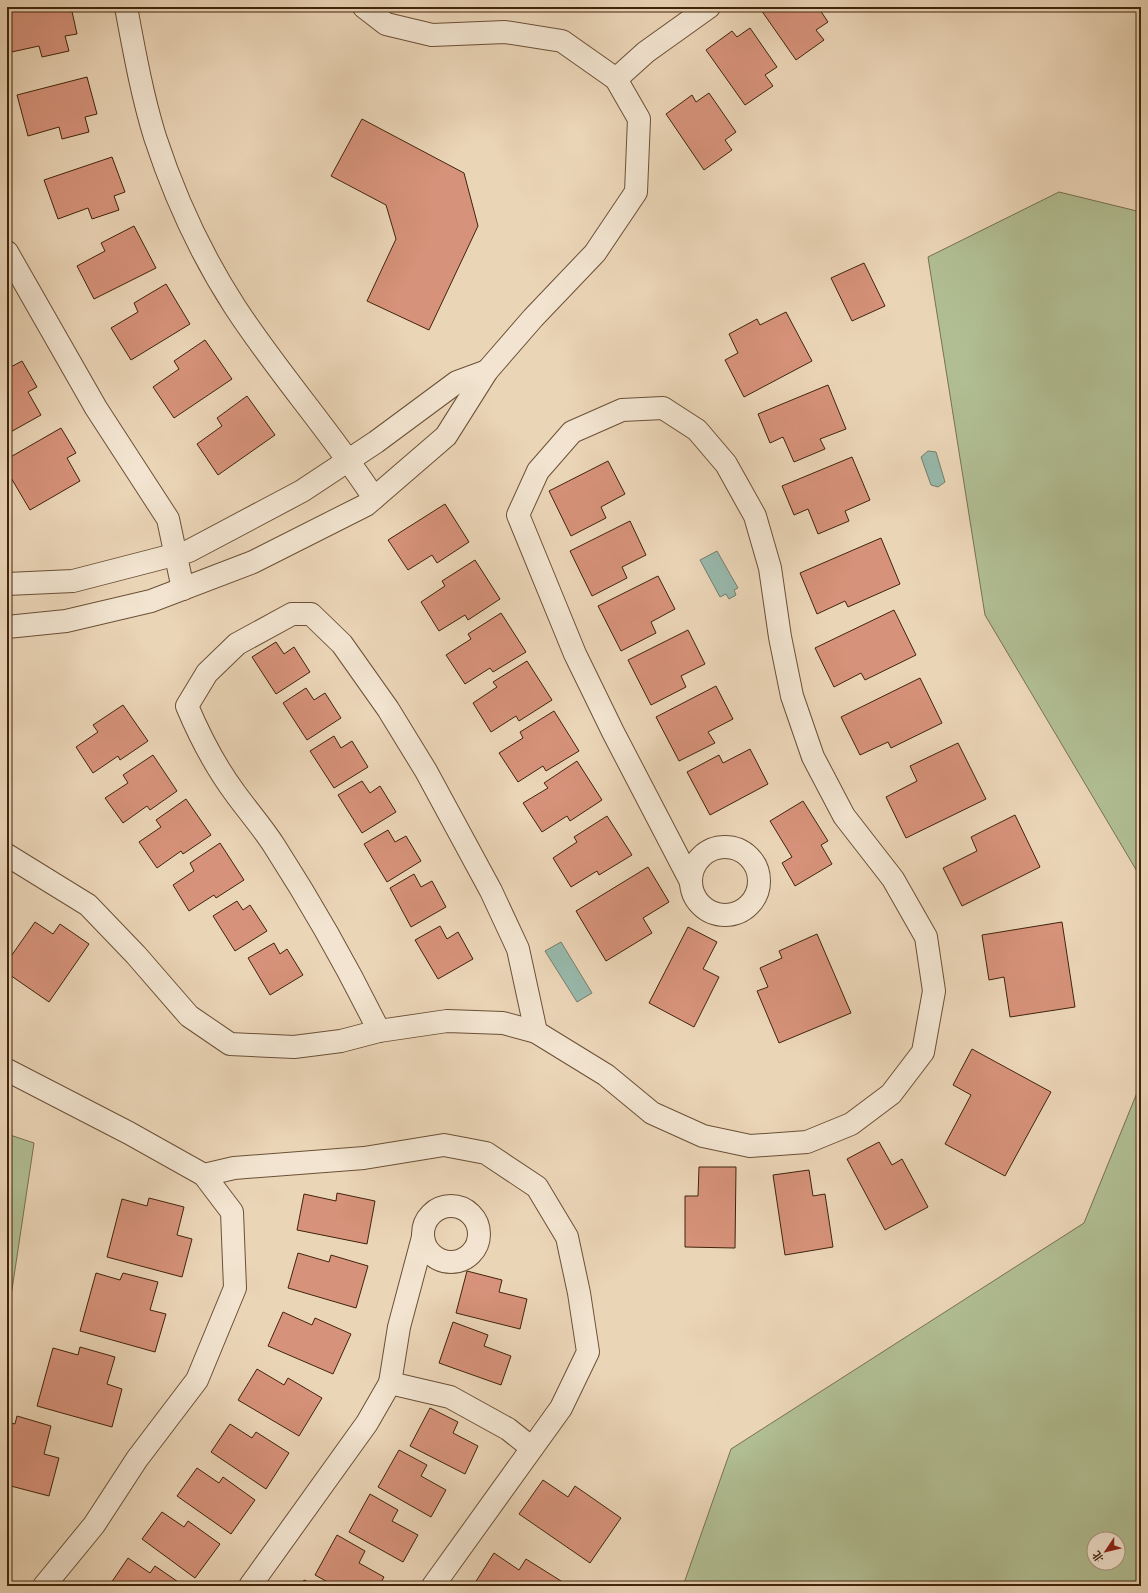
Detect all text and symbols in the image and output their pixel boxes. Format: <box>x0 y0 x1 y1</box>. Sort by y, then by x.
north arrow <box>1086 1531 1126 1571</box>
text: 北 <box>1089 1548 1108 1565</box>

